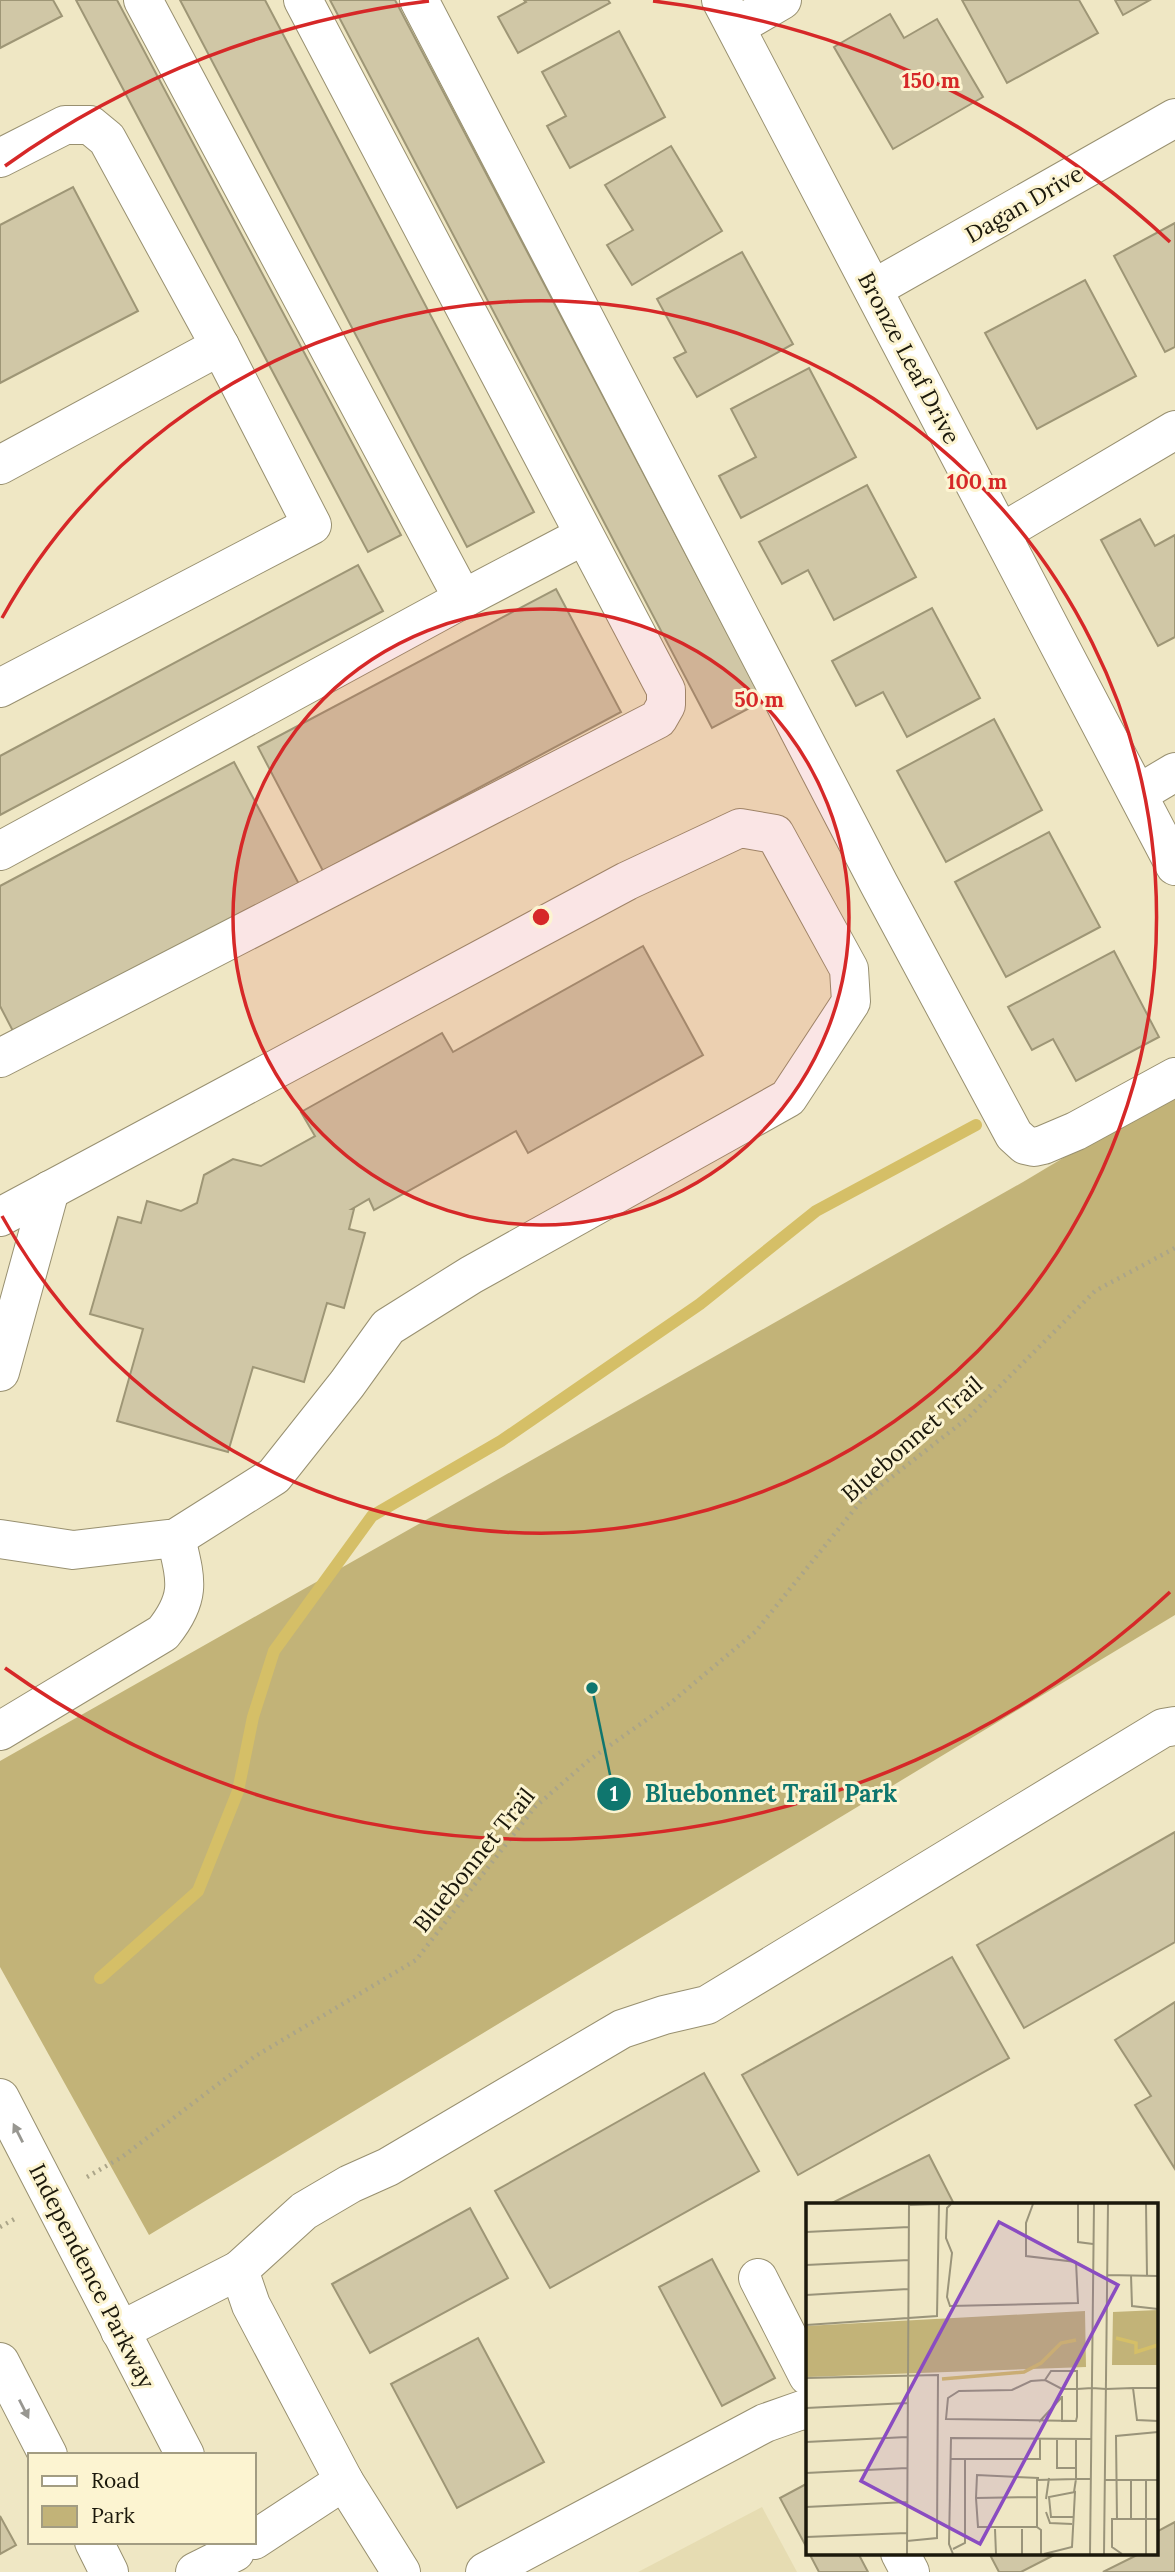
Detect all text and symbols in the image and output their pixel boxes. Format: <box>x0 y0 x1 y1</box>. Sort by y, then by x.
text: 150 m <box>902 67 960 94</box>
street label: Dagan Drive <box>960 158 1088 249</box>
street label: Bronze Leaf Drive <box>852 267 967 449</box>
text: 100 m <box>947 468 1007 495</box>
text: 50 m <box>734 686 784 713</box>
centre of rings <box>529 905 553 929</box>
street label: Bluebonnet Trail <box>835 1370 988 1508</box>
callout: Bluebonnet Trail Park <box>596 1771 911 1816</box>
text: Bluebonnet Trail Park <box>645 1778 897 1809</box>
text: 1 <box>610 1780 618 1807</box>
street label: Bluebonnet Trail <box>407 1782 541 1938</box>
one-way arrow <box>13 2123 24 2143</box>
street label: Independence Parkway <box>23 2158 162 2394</box>
inset map <box>806 2203 1158 2554</box>
one-way arrow <box>18 2399 30 2418</box>
legend <box>28 2453 256 2544</box>
text: Road <box>91 2467 140 2494</box>
text: Park <box>91 2502 135 2529</box>

